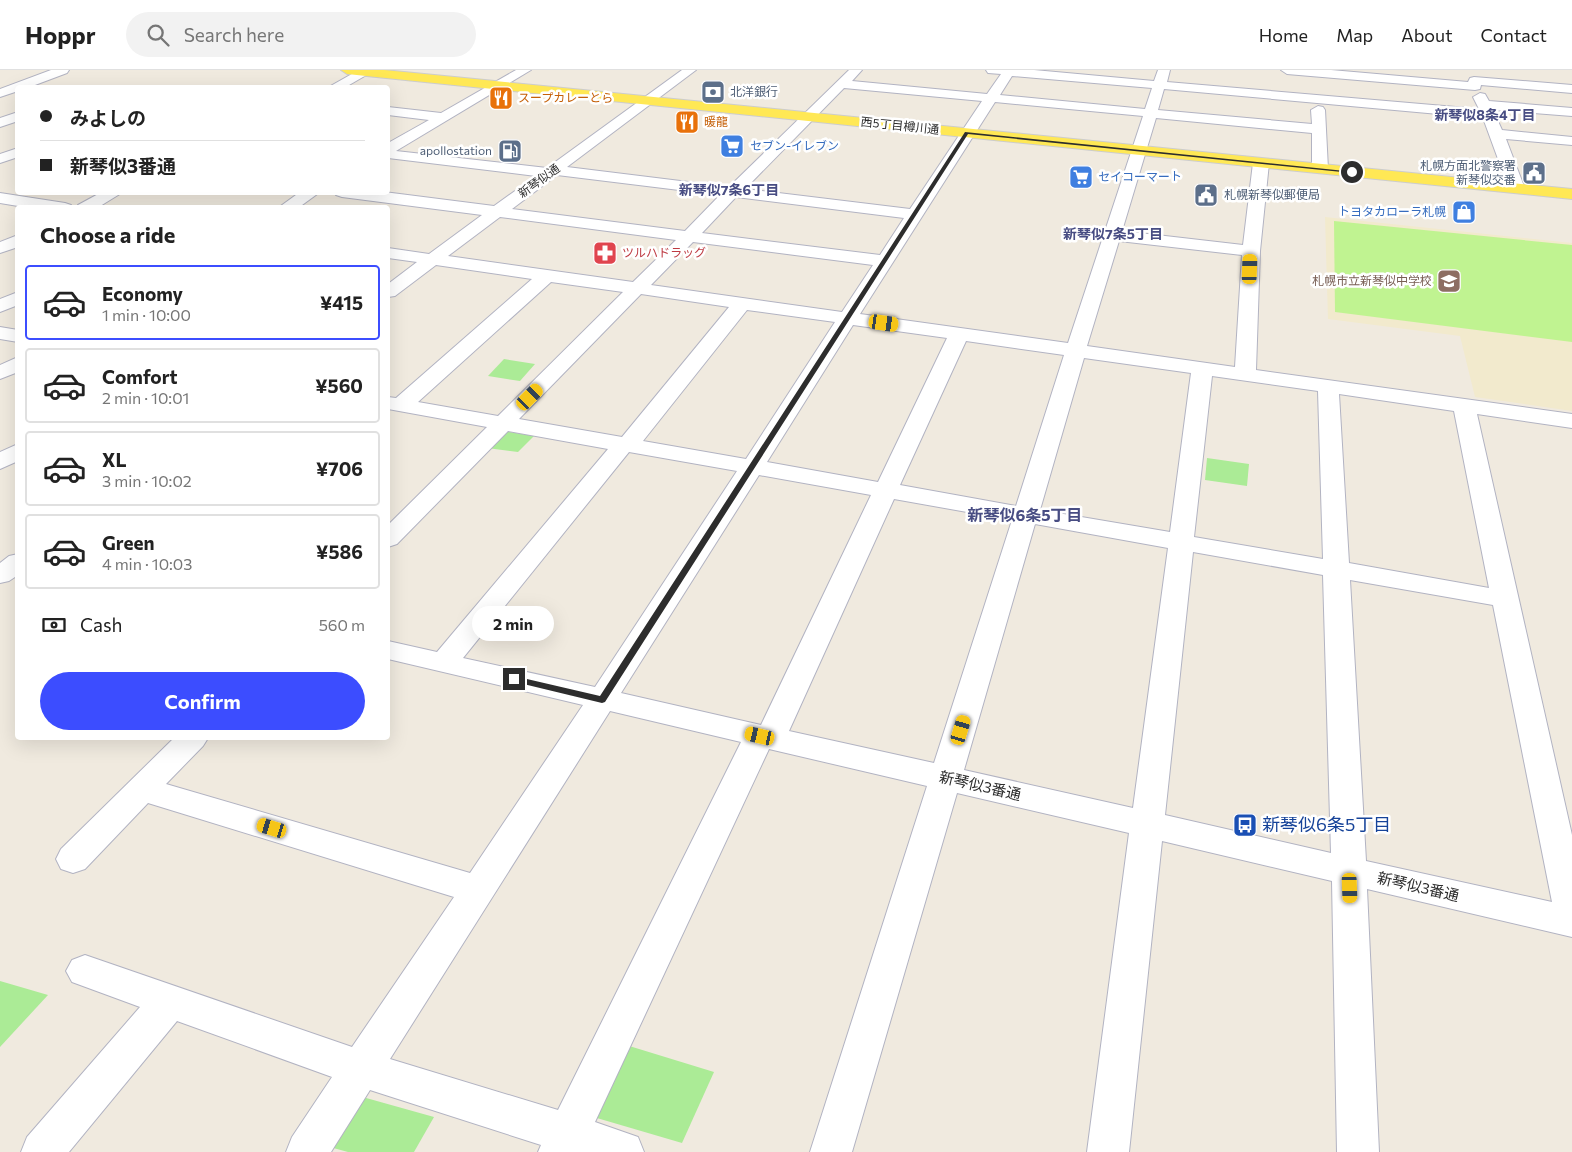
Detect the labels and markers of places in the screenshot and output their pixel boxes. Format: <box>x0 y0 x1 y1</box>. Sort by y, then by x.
bank icon: 北洋銀行 <box>700 79 726 105</box>
place label: 北洋銀行 <box>730 84 778 98</box>
restaurant icon: スープカレーとら <box>488 85 514 111</box>
place label: スープカレーとら <box>518 90 613 104</box>
restaurant icon: 暖龍 <box>674 109 700 135</box>
place label: 暖龍 <box>704 114 728 128</box>
supermarket icon: セブン-イレブン <box>719 133 745 159</box>
fuel station icon: apollostation <box>497 138 523 164</box>
place label: セブン-イレブン <box>750 138 839 152</box>
place label: apollostation <box>420 143 492 157</box>
place label: 札幌方面北警察署 新琴似交番 <box>1420 158 1516 186</box>
public building icon: 札幌方面北警察署 新琴似交番 <box>1521 160 1547 186</box>
supermarket icon: セイコーマート <box>1068 164 1094 190</box>
place label: セイコーマート <box>1098 169 1182 183</box>
public building icon: 札幌新琴似郵便局 <box>1193 182 1219 208</box>
place label: 札幌新琴似郵便局 <box>1224 187 1320 201</box>
shop icon: トヨタカローラ札幌 <box>1451 199 1477 225</box>
place label: トヨタカローラ札幌 <box>1338 204 1446 218</box>
pharmacy icon: ツルハドラッグ <box>592 240 618 266</box>
place label: ツルハドラッグ <box>622 245 706 259</box>
school or university icon: 札幌市立新琴似中学校 <box>1436 268 1462 294</box>
place label: 札幌市立新琴似中学校 <box>1312 273 1432 287</box>
bus stop icon: 新琴似6条5丁目 <box>1232 812 1258 838</box>
place label: 新琴似6条5丁目 <box>1262 813 1391 835</box>

